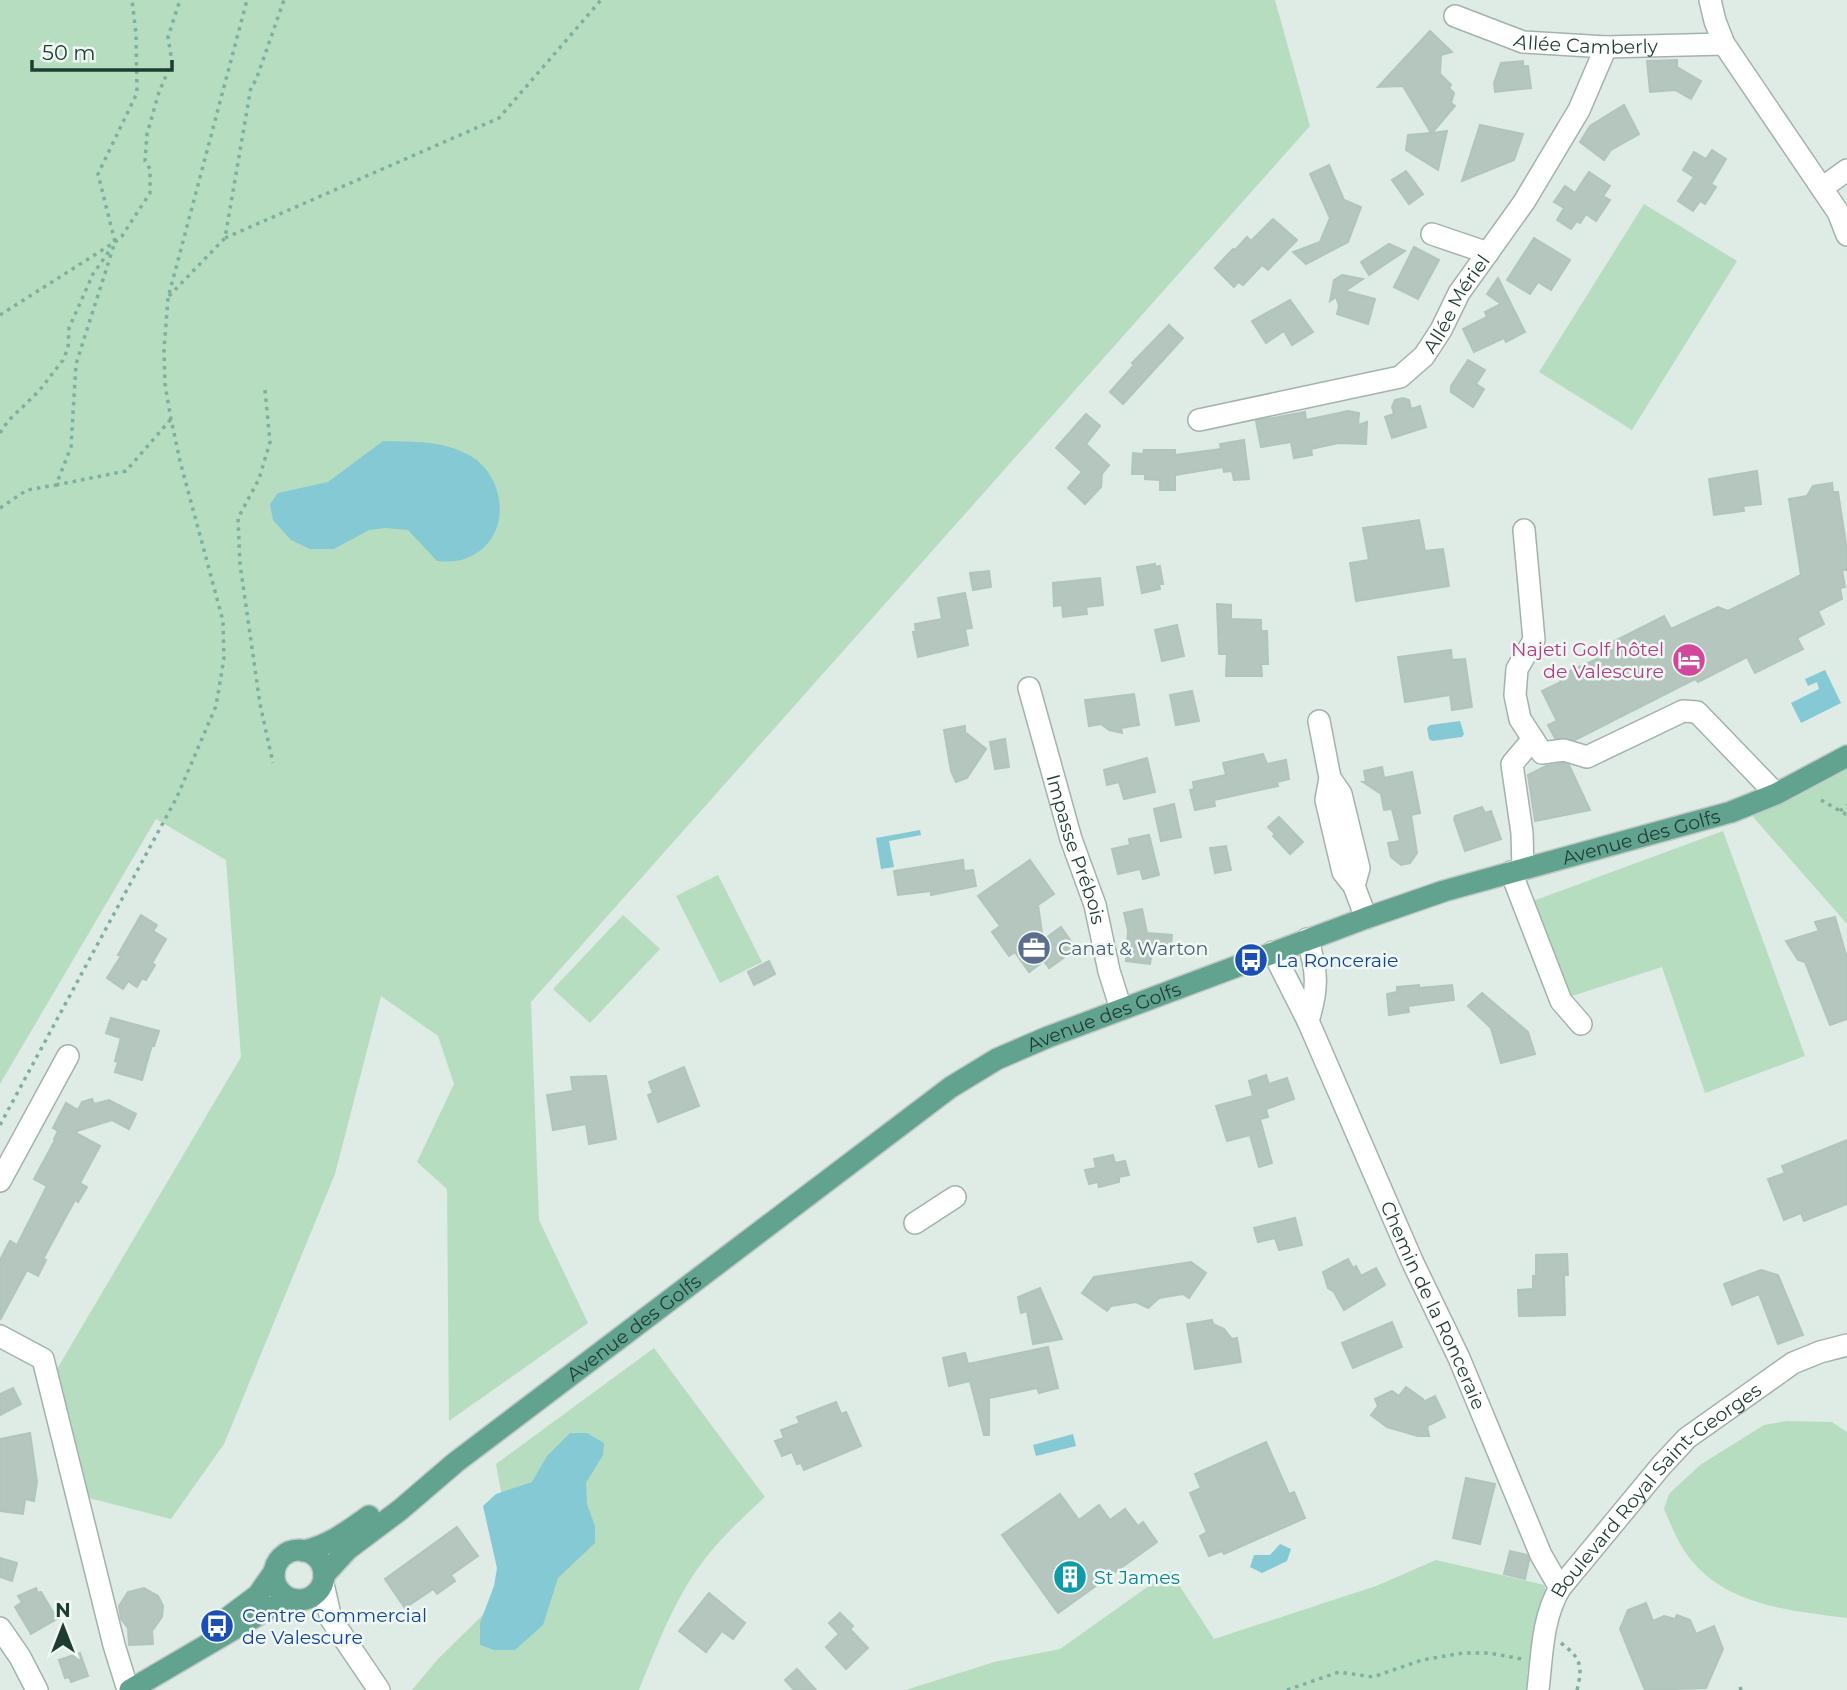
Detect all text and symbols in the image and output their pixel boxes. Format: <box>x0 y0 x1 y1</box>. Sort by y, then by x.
scale bar <box>32 28 172 72</box>
street label: Allée Camberly <box>1511 29 1659 59</box>
text: 50 m <box>42 40 96 65</box>
street label: Allée Mériel <box>1418 250 1495 357</box>
place label: Najeti Golf hôtel de Valescure <box>1511 638 1664 683</box>
hotel icon: Najeti Golf hôtel de Valescure <box>1670 641 1708 679</box>
street label: Impasse Prébois <box>1042 772 1110 926</box>
street label: Avenue des Golfs <box>1560 805 1723 870</box>
office icon: Canat & Warton <box>1015 929 1053 967</box>
place label: Canat & Warton <box>1058 937 1208 960</box>
bus stop icon: La Ronceraie <box>1232 941 1270 979</box>
place label: La Ronceraie <box>1276 949 1399 972</box>
street label: Avenue des Golfs <box>1023 977 1184 1057</box>
street label: Chemin de la Ronceraie <box>1375 1198 1490 1413</box>
street label: Avenue des Golfs <box>562 1269 706 1386</box>
street label: Boulevard Royal Saint-Georges <box>1546 1378 1766 1602</box>
building icon: St James <box>1051 1558 1089 1596</box>
place label: St James <box>1094 1566 1180 1589</box>
north arrow <box>28 1592 98 1662</box>
text: N <box>55 1599 71 1622</box>
place label: Centre Commercial de Valescure <box>242 1604 427 1649</box>
bus stop icon: Centre Commercial de Valescure <box>198 1607 236 1645</box>

